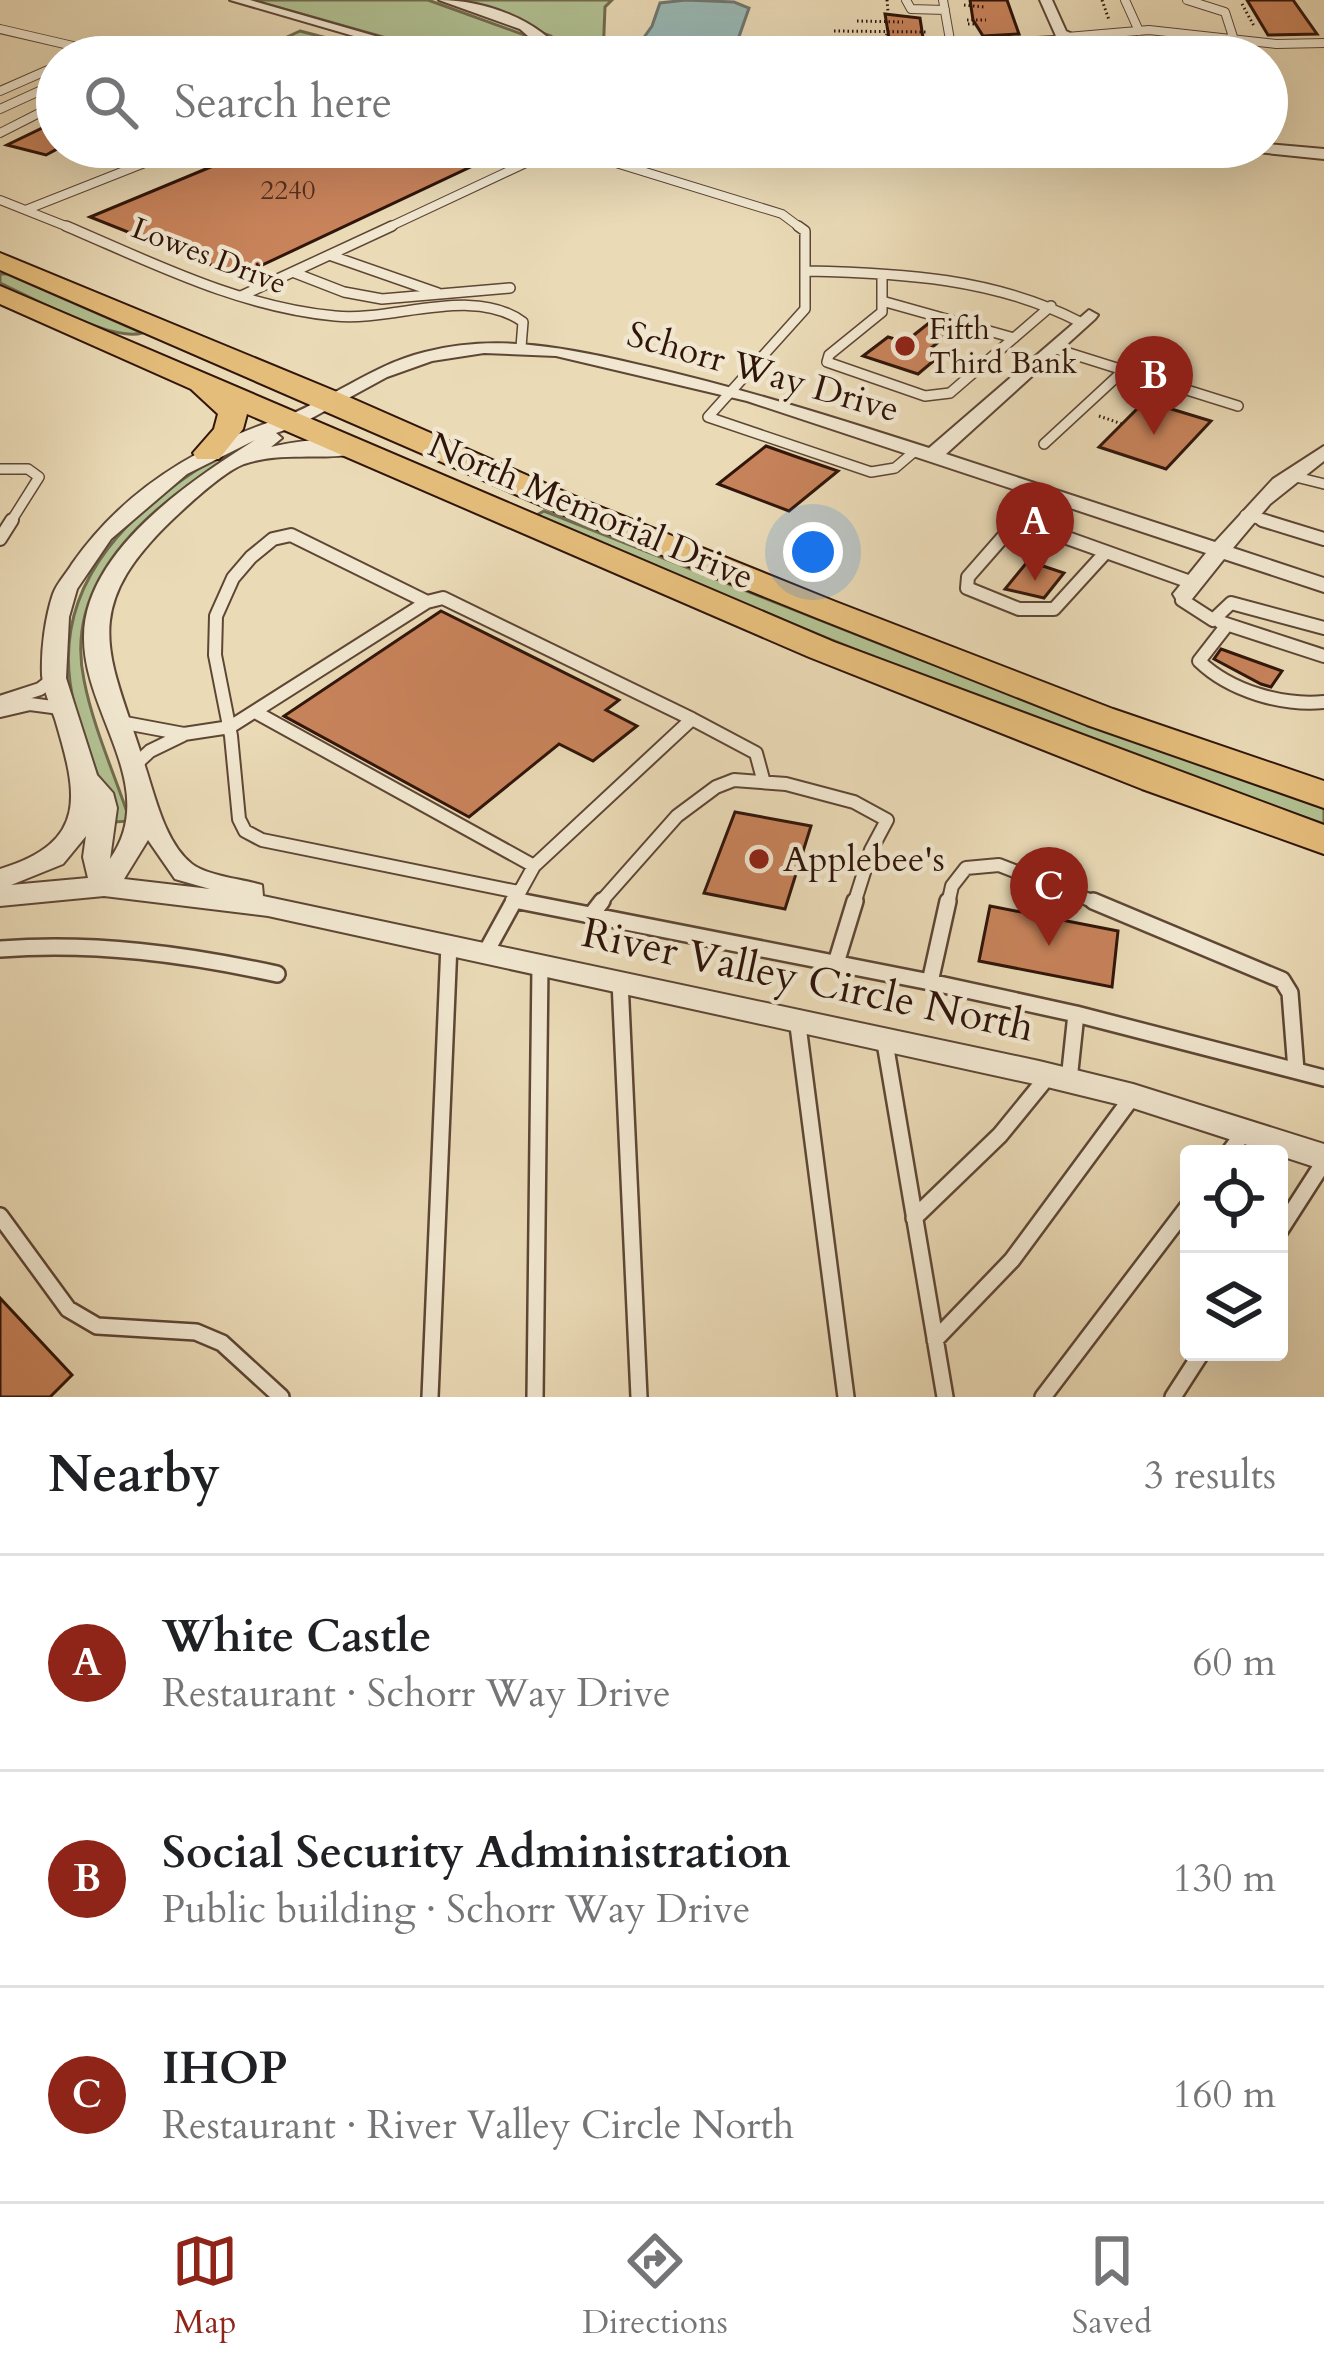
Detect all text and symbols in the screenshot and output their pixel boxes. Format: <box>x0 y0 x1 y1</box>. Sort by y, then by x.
search box <box>36 36 1288 168</box>
icon: search <box>78 69 144 135</box>
text: Search here <box>174 72 392 133</box>
house number: 2240 <box>260 172 316 209</box>
street label: Lowes Drive <box>126 208 292 304</box>
place label: Fifth Third Bank <box>929 309 1077 384</box>
street label: Schorr Way Drive <box>621 310 905 434</box>
marker: Fifth Third Bank <box>892 333 918 359</box>
pin: B <box>1115 336 1193 435</box>
street label: North Memorial Drive <box>421 420 761 602</box>
pin: A <box>996 482 1074 581</box>
your location <box>783 522 843 582</box>
place label: Applebee's <box>783 835 945 884</box>
marker: Applebee's <box>746 846 772 872</box>
pin: C <box>1010 847 1088 946</box>
street label: River Valley Circle North <box>577 904 1039 1056</box>
map controls <box>1180 1145 1288 1361</box>
button: locate <box>1180 1145 1288 1253</box>
button: layers <box>1180 1253 1288 1361</box>
text: Nearby <box>48 1440 220 1510</box>
text: 3 results <box>1144 1449 1276 1502</box>
text: White Castle <box>162 1606 432 1667</box>
text: A <box>72 1636 102 1689</box>
text: 60 m <box>1193 1636 1276 1689</box>
text: Restaurant · Schorr Way Drive <box>162 1667 671 1720</box>
text: Social Security Administration <box>162 1822 790 1883</box>
text: B <box>73 1852 101 1905</box>
text: 130 m <box>1173 1852 1276 1905</box>
text: Public building · Schorr Way Drive <box>162 1883 750 1936</box>
text: IHOP <box>162 2038 288 2099</box>
text: C <box>72 2068 102 2121</box>
text: 160 m <box>1173 2068 1276 2121</box>
text: Restaurant · River Valley Circle North <box>162 2099 794 2152</box>
tab: Map <box>172 2228 238 2345</box>
tab: Directions <box>582 2228 728 2345</box>
tab: Saved <box>1072 2228 1152 2345</box>

